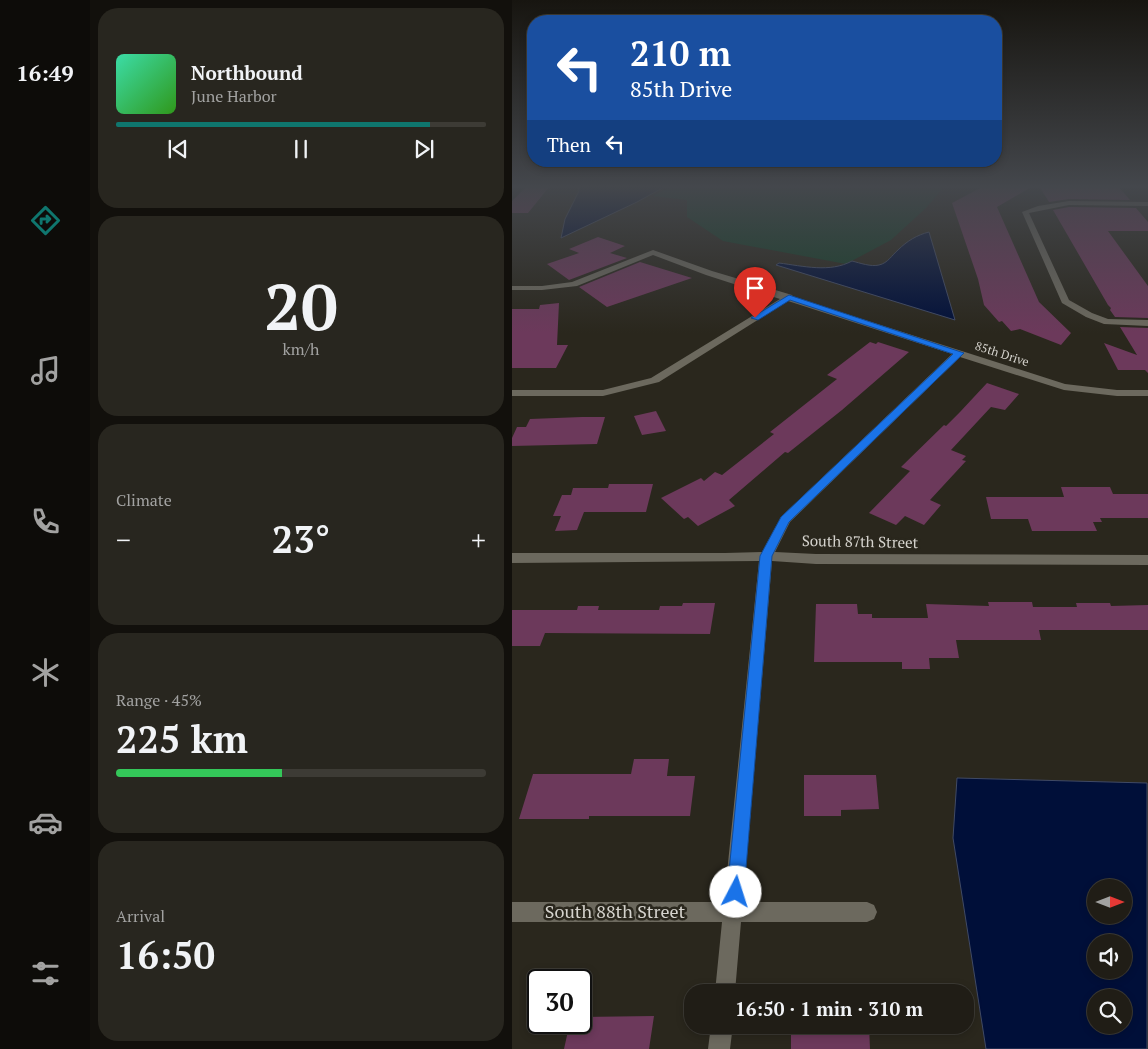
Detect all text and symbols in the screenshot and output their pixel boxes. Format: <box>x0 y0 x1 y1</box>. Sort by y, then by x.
text: 210 m <box>630 30 731 76</box>
icon: left <box>547 35 612 100</box>
text: 16:49 <box>16 58 74 87</box>
text: Northbound <box>191 60 303 85</box>
text: 85th Drive <box>630 74 732 103</box>
text: June Harbor <box>191 85 277 107</box>
icon: left <box>601 130 629 158</box>
text: Then <box>547 132 591 157</box>
icon: previous <box>164 135 192 163</box>
icon: pause <box>287 135 315 163</box>
icon: next <box>410 135 438 163</box>
icon: directions <box>28 203 63 238</box>
text: 20 <box>264 262 338 349</box>
pin <box>734 267 776 318</box>
icon: arrive <box>741 274 769 302</box>
text: km/h <box>283 338 319 360</box>
street label: 85th Drive <box>973 338 1031 369</box>
icon: music <box>28 353 63 388</box>
text: Climate <box>116 489 172 511</box>
icon: phone <box>28 504 63 539</box>
text: 23° <box>272 514 330 564</box>
text: − <box>116 521 131 558</box>
text: + <box>471 521 486 558</box>
street label: South 87th Street <box>802 530 919 552</box>
icon: climate <box>28 655 63 690</box>
text: Range · 45% <box>116 689 202 711</box>
text: 225 km <box>116 714 248 764</box>
icon: car <box>28 805 63 840</box>
position arrow <box>709 865 761 917</box>
north arrow <box>1087 879 1132 924</box>
map controls <box>1087 879 1132 1034</box>
street label: South 88th Street <box>545 899 686 923</box>
text: Arrival <box>116 905 165 927</box>
text: 16:50 <box>116 930 215 980</box>
button: sound <box>1087 934 1132 979</box>
icon: filters <box>28 956 63 991</box>
speed limit sign: 30 <box>527 969 592 1034</box>
button: search <box>1087 989 1132 1034</box>
text: 16:50 · 1 min · 310 m <box>735 996 923 1021</box>

